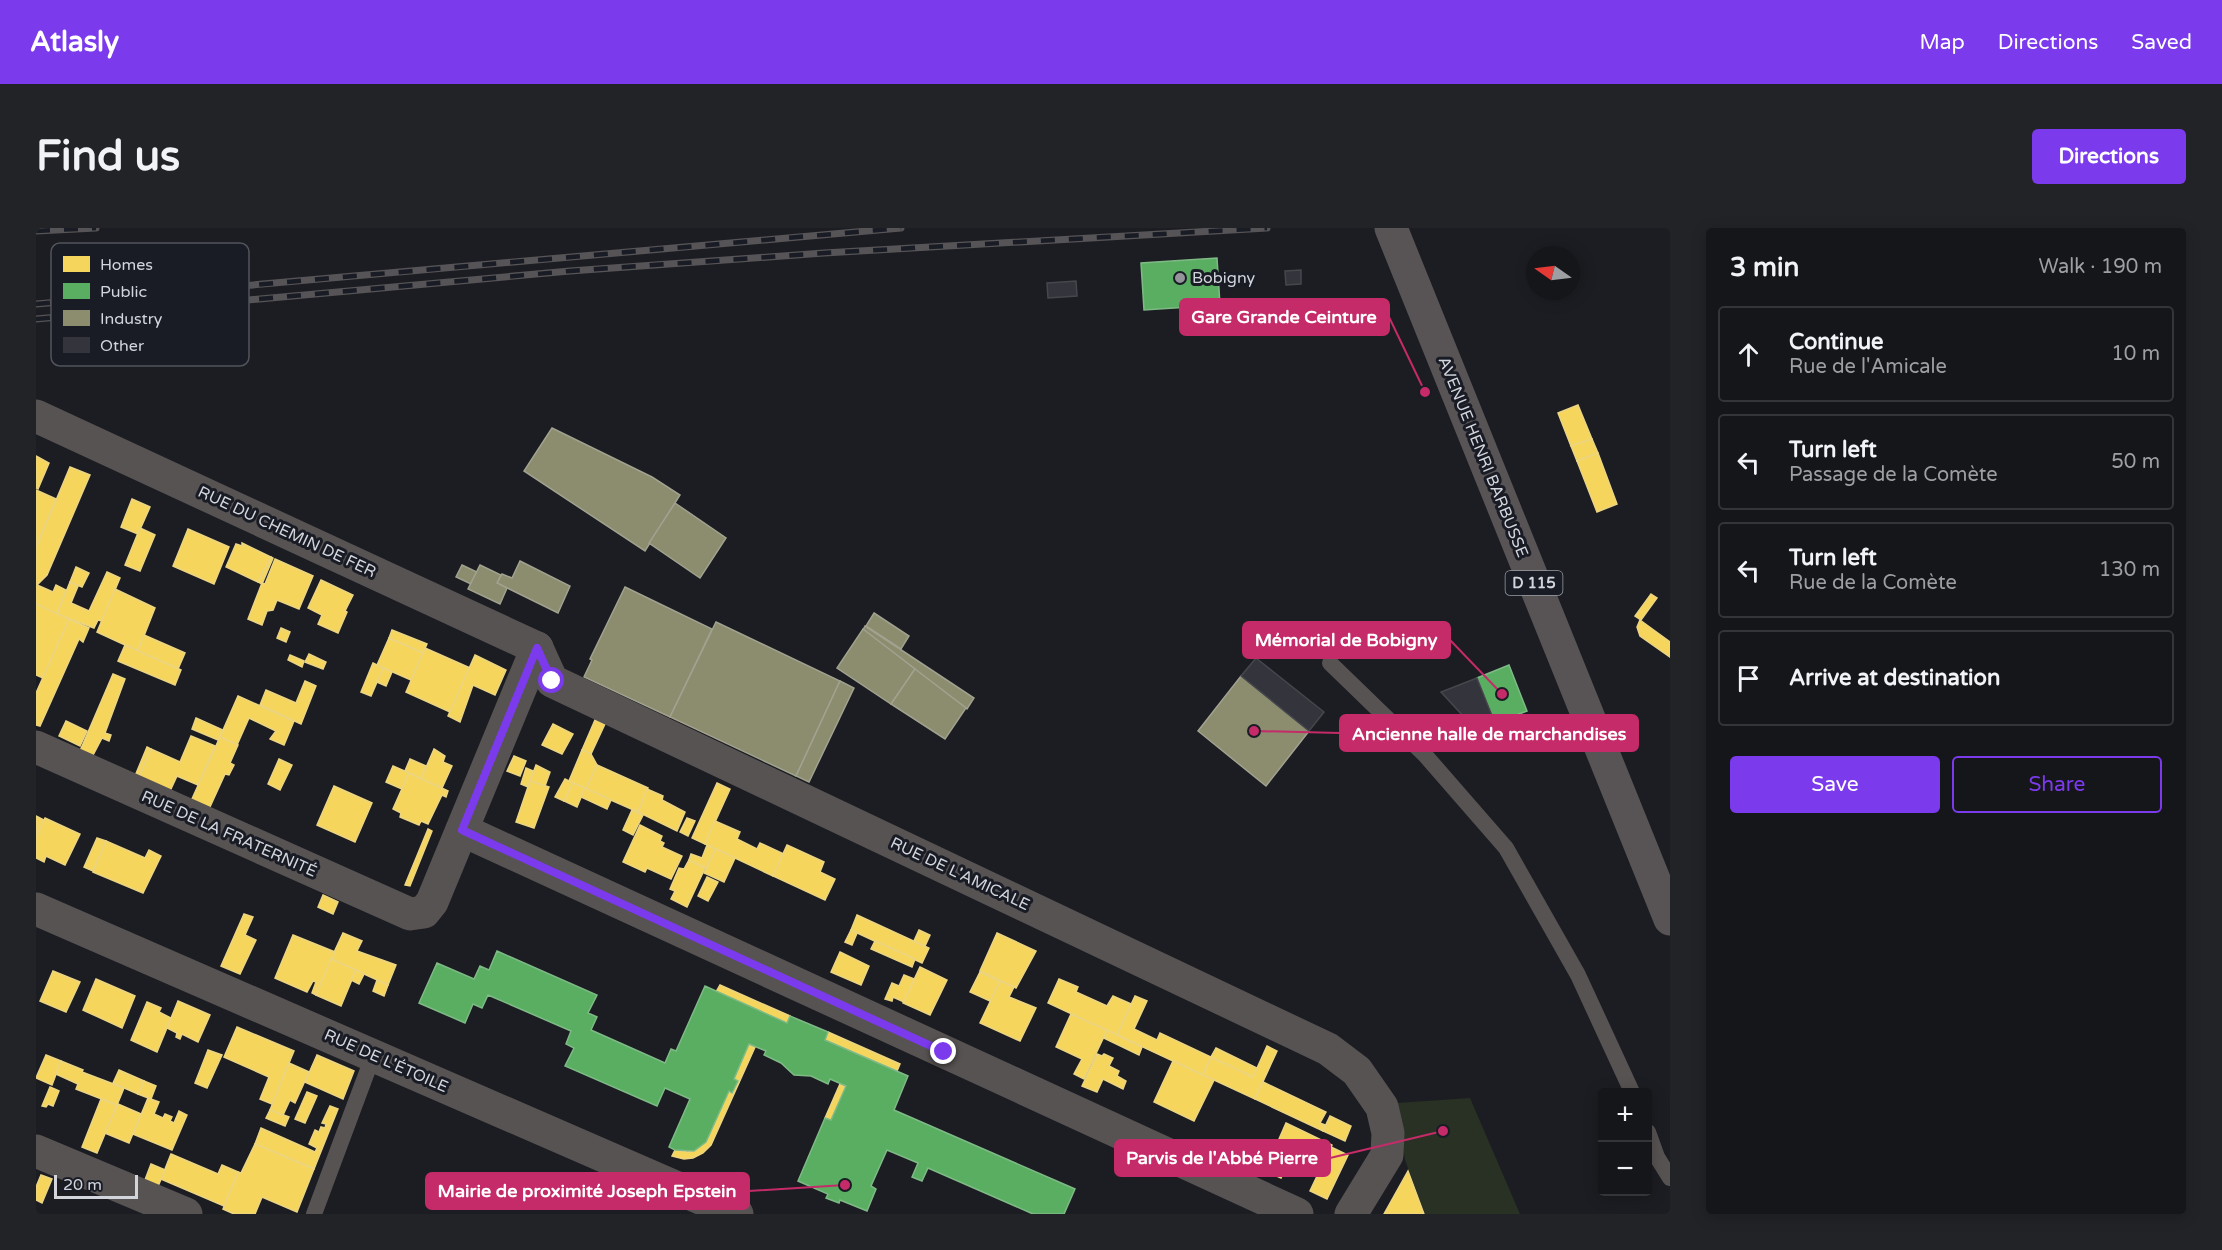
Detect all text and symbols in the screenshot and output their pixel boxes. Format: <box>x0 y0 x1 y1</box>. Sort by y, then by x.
text: Atlasly <box>30 25 119 59</box>
text: Map <box>1919 30 1965 55</box>
text: Directions <box>1998 30 2098 55</box>
text: Saved <box>2131 30 2192 55</box>
button: Directions <box>2032 129 2186 184</box>
text: Find us <box>36 131 180 182</box>
legend <box>51 243 249 366</box>
north arrow <box>1526 246 1580 300</box>
text: 3 min <box>1730 252 1799 283</box>
text: Homes <box>100 255 153 275</box>
text: Walk · 190 m <box>2039 255 2162 279</box>
place label: Bobigny <box>1192 268 1256 288</box>
marker: Bobigny <box>1173 271 1187 285</box>
text: Public <box>100 282 147 302</box>
callout: Gare Grande Ceinture <box>1180 299 1389 335</box>
text: Gare Grande Ceinture <box>1191 306 1377 328</box>
text: Industry <box>100 309 163 329</box>
text: Continue <box>1789 329 1884 355</box>
text: Other <box>100 336 145 356</box>
icon: ahead <box>1732 338 1765 371</box>
text: 10 m <box>2111 342 2160 366</box>
street label: AVENUE HENRI BARBUSSE <box>1434 354 1532 560</box>
text: Rue de l'Amicale <box>1789 355 1947 379</box>
text: Turn left <box>1789 437 1877 463</box>
icon: left <box>1732 446 1765 479</box>
text: 50 m <box>2111 450 2160 474</box>
text: Passage de la Comète <box>1789 463 1998 487</box>
street label: RUE DU CHEMIN DE FER <box>195 482 379 582</box>
text: Turn left <box>1789 545 1877 571</box>
icon: left <box>1732 554 1765 587</box>
text: 130 m <box>2099 558 2160 582</box>
road number: D 115 <box>1506 571 1562 595</box>
text: Rue de la Comète <box>1789 571 1957 595</box>
callout: Mémorial de Bobigny <box>1243 622 1450 658</box>
text: Mémorial de Bobigny <box>1255 629 1438 651</box>
icon: arrive <box>1732 662 1765 695</box>
text: Arrive at destination <box>1789 665 2000 691</box>
route start <box>538 667 564 693</box>
callout: Ancienne halle de marchandises <box>1340 715 1638 751</box>
text: Ancienne halle de marchandises <box>1352 723 1627 745</box>
button: Save <box>1730 756 1940 813</box>
button: Share <box>1952 756 2162 813</box>
street label: RUE DE LA FRATERNITÉ <box>138 786 320 882</box>
street label: RUE DE L'AMICALE <box>887 833 1033 915</box>
street label: RUE DE L'ÉTOILE <box>321 1025 451 1097</box>
route end <box>930 1038 956 1064</box>
map controls <box>1598 1088 1652 1196</box>
button: + <box>1598 1088 1652 1142</box>
callout: Parvis de l'Abbé Pierre <box>1115 1140 1330 1176</box>
button: − <box>1598 1142 1652 1196</box>
text: Parvis de l'Abbé Pierre <box>1126 1147 1318 1169</box>
scale bar <box>54 1172 138 1200</box>
callout: Mairie de proximité Joseph Epstein <box>426 1173 749 1209</box>
text: 20 m <box>63 1175 102 1195</box>
text: Mairie de proximité Joseph Epstein <box>438 1180 736 1202</box>

